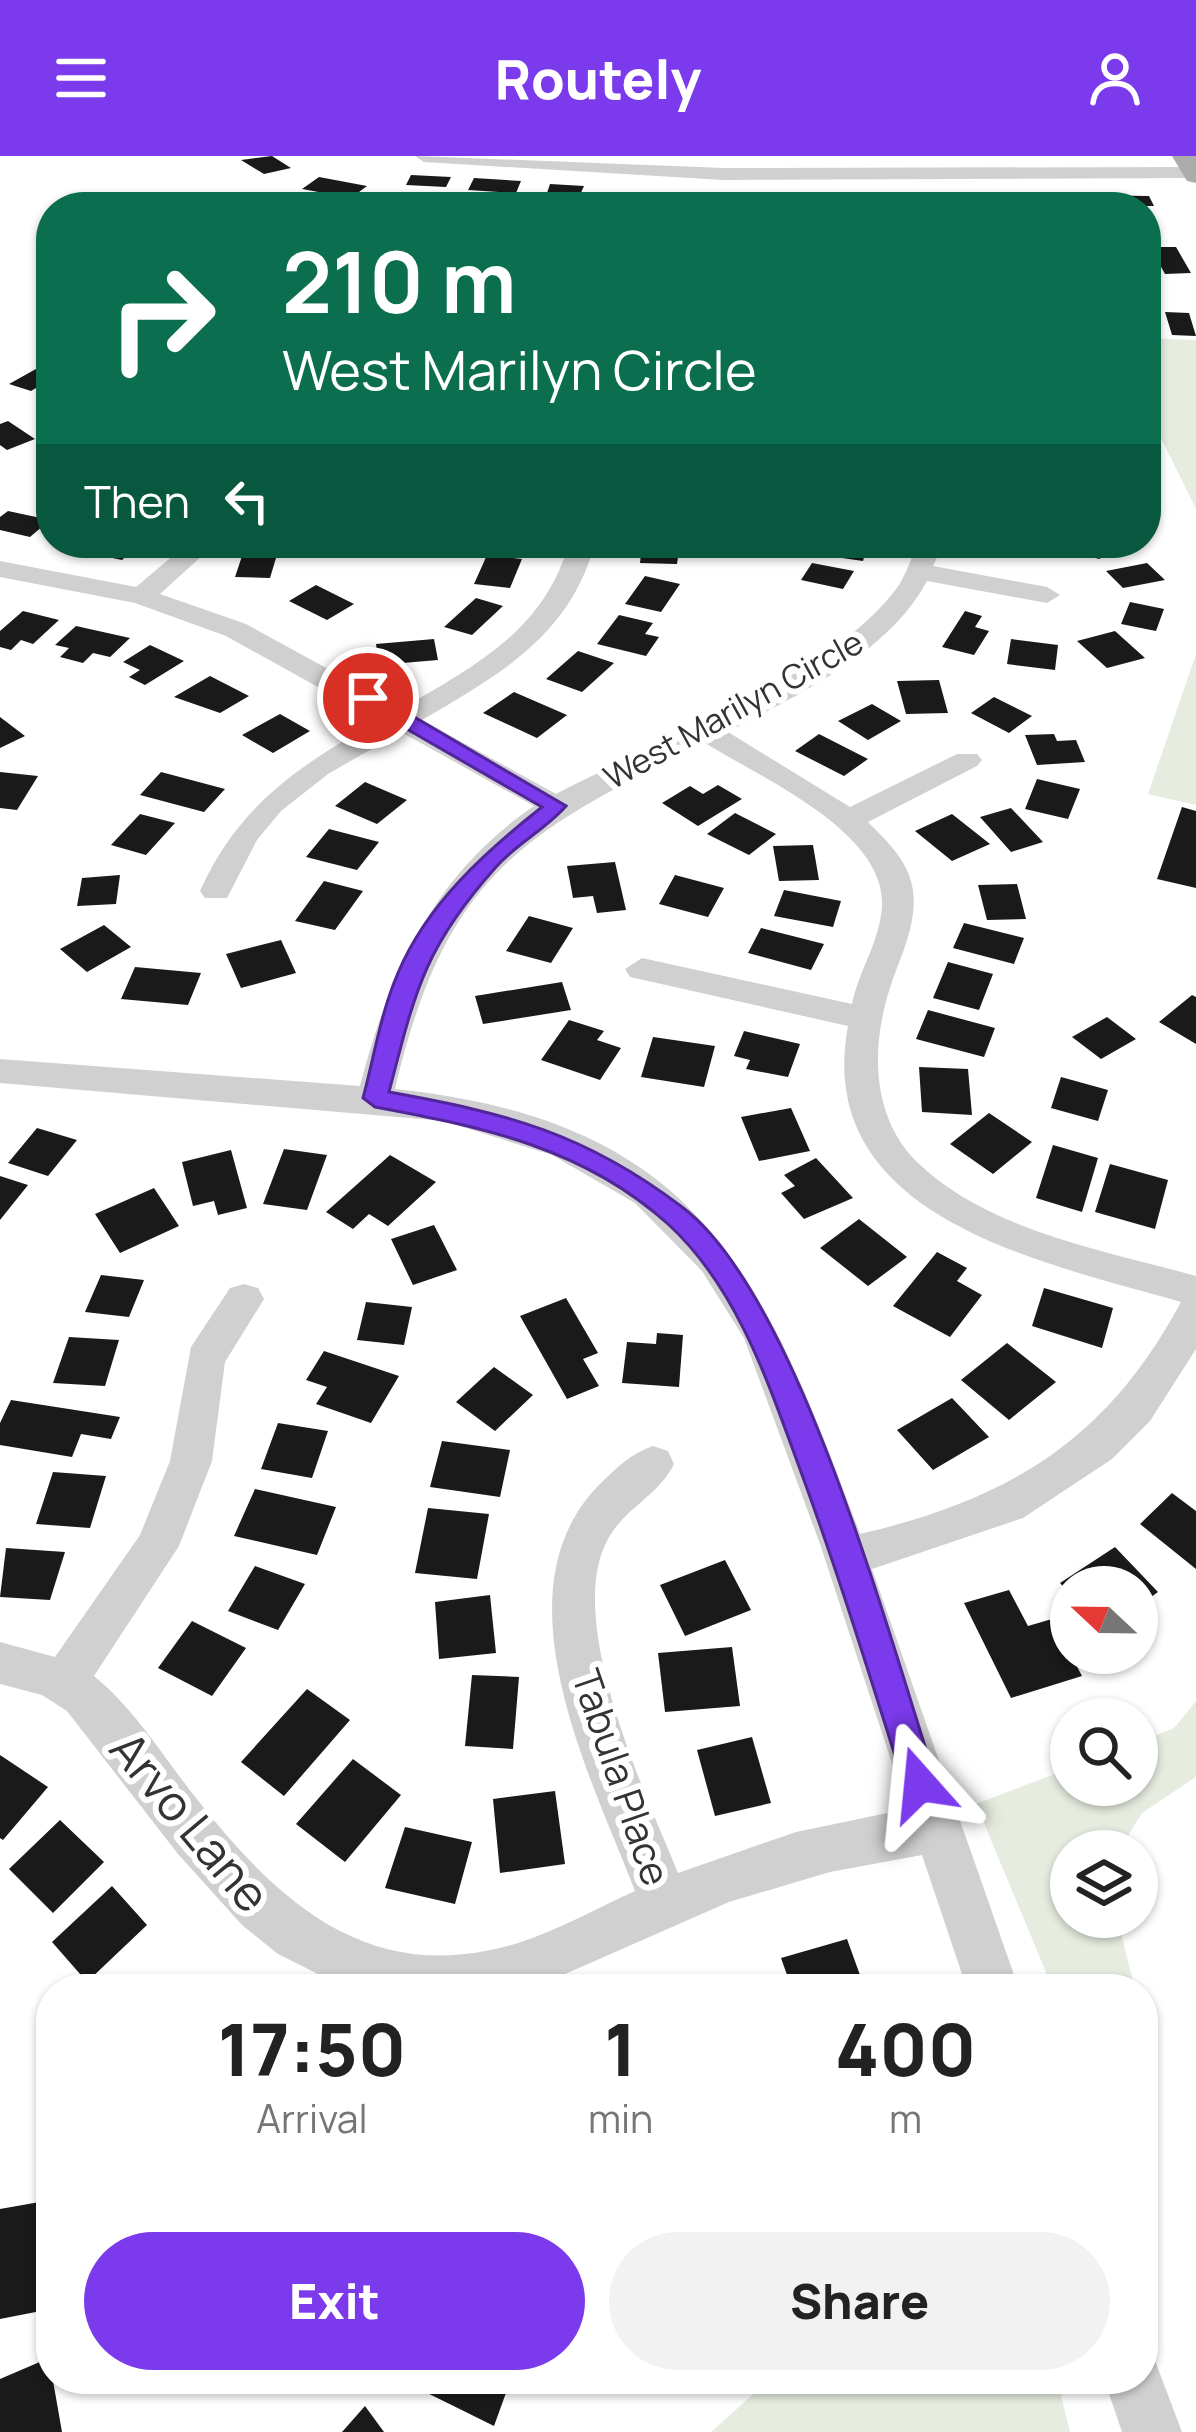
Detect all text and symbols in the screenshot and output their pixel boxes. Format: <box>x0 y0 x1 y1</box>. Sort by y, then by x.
text: Routely <box>495 41 701 115</box>
icon: menu <box>48 45 114 111</box>
icon: person <box>1082 45 1148 111</box>
text: 210 m <box>282 223 516 338</box>
icon: right <box>84 240 240 396</box>
text: West Marilyn Circle <box>282 332 756 406</box>
icon: left <box>214 468 280 534</box>
text: Then <box>84 470 190 532</box>
street label: West Marilyn Circle <box>595 619 871 799</box>
pin <box>317 647 419 749</box>
icon: arrive <box>335 665 401 731</box>
north arrow <box>1050 1566 1158 1674</box>
map controls <box>1050 1566 1158 1938</box>
street label: Tabula Place <box>560 1662 684 1892</box>
button: search <box>1050 1698 1158 1806</box>
street label: Arvo Lane <box>96 1717 286 1925</box>
position arrow <box>857 1721 983 1847</box>
button: layers <box>1050 1830 1158 1938</box>
text: 17:50 <box>218 1999 406 2098</box>
text: 1 <box>604 1999 637 2098</box>
text: 400 <box>835 1999 976 2098</box>
text: Arrival <box>256 2091 368 2145</box>
text: min <box>588 2091 653 2145</box>
text: m <box>889 2091 922 2145</box>
button: Exit <box>84 2232 585 2370</box>
button: Share <box>609 2232 1110 2370</box>

